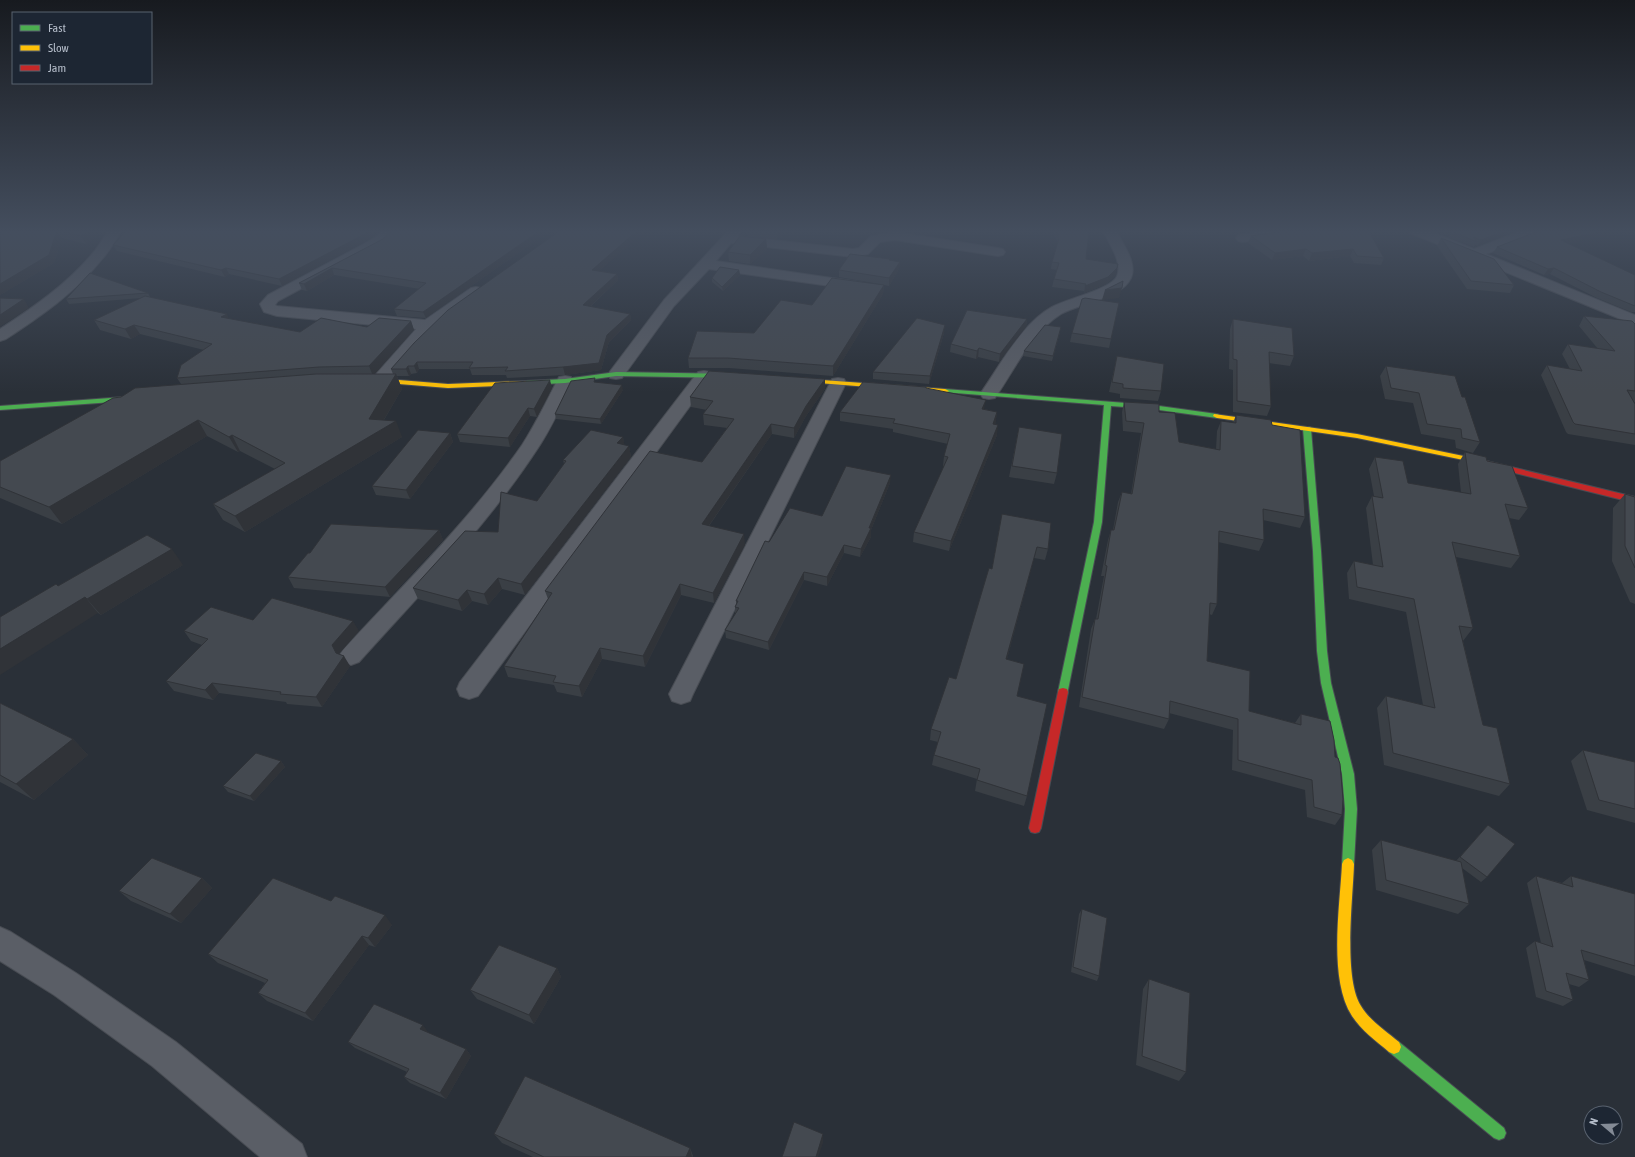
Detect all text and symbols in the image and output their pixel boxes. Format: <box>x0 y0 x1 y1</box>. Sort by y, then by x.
legend <box>12 12 152 84</box>
text: Fast <box>48 21 66 35</box>
text: Slow <box>48 41 69 55</box>
text: Jam <box>48 61 66 75</box>
north arrow <box>1583 1105 1623 1145</box>
text: N <box>1587 1117 1600 1127</box>

